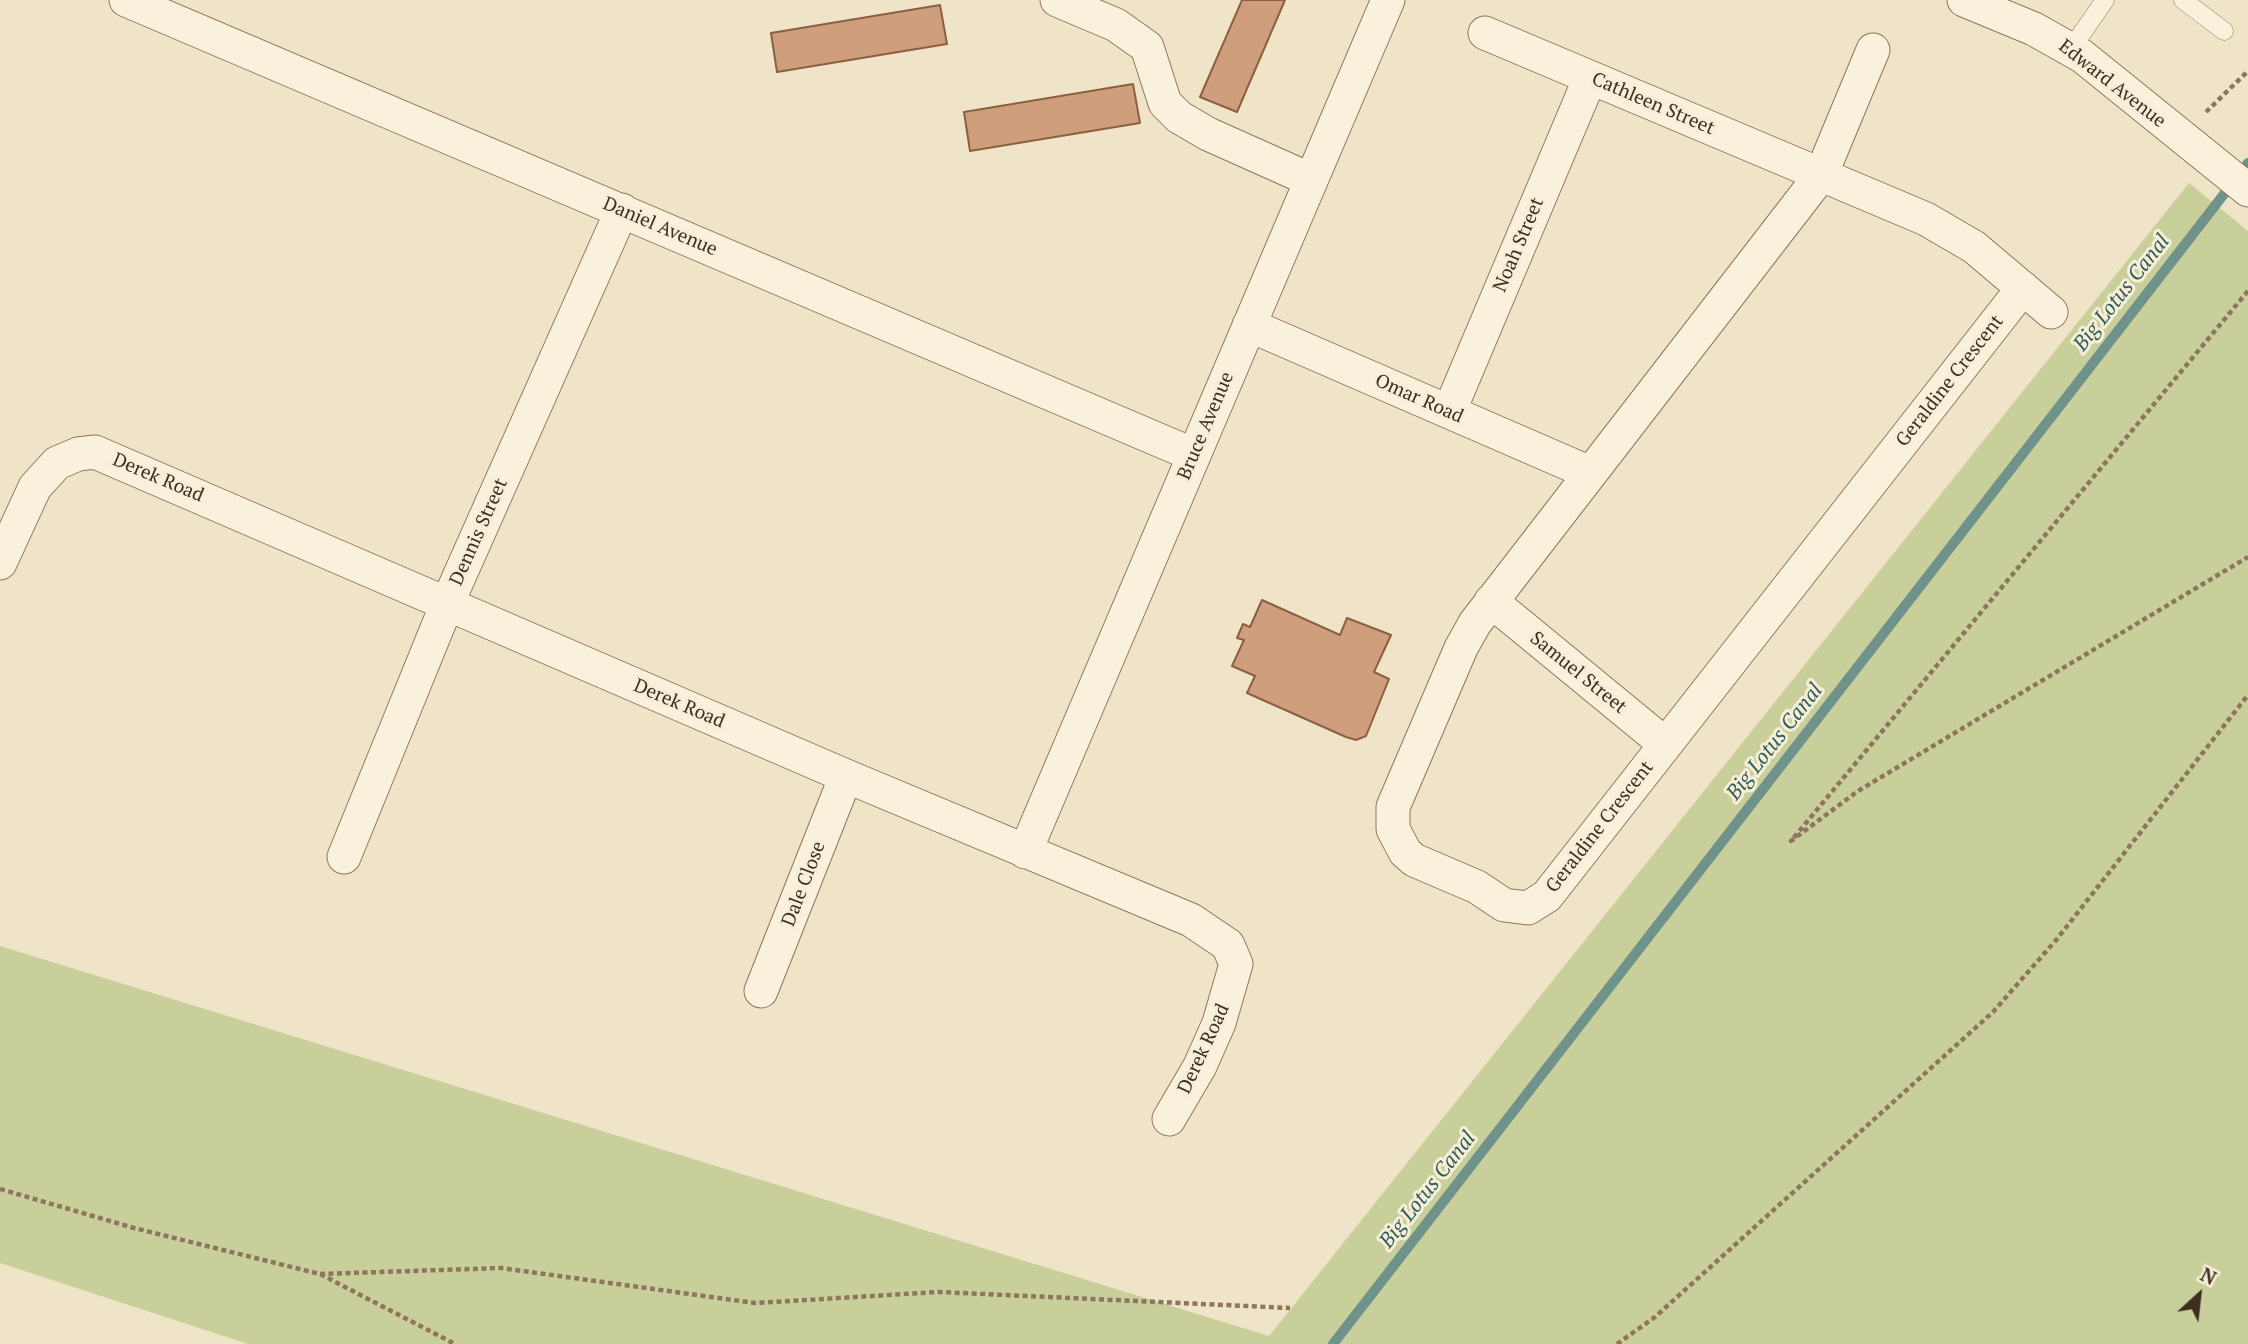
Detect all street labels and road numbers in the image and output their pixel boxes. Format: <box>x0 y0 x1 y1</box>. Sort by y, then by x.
street label: Edward Avenue <box>2054 35 2170 133</box>
street label: Cathleen Street <box>1588 68 1718 140</box>
street label: Daniel Avenue <box>599 193 721 261</box>
street label: Noah Street <box>1489 194 1549 296</box>
street label: Geraldine Crescent <box>1892 311 2008 451</box>
street label: Bruce Avenue <box>1173 369 1239 483</box>
street label: Omar Road <box>1371 369 1467 429</box>
street label: Derek Road <box>109 449 207 507</box>
street label: Dennis Street <box>445 475 513 589</box>
street label: Samuel Street <box>1525 627 1631 719</box>
street label: Derek Road <box>630 675 728 733</box>
street label: Geraldine Crescent <box>1542 757 1658 897</box>
street label: Dale Close <box>777 838 831 930</box>
street label: Derek Road <box>1173 1000 1235 1098</box>

